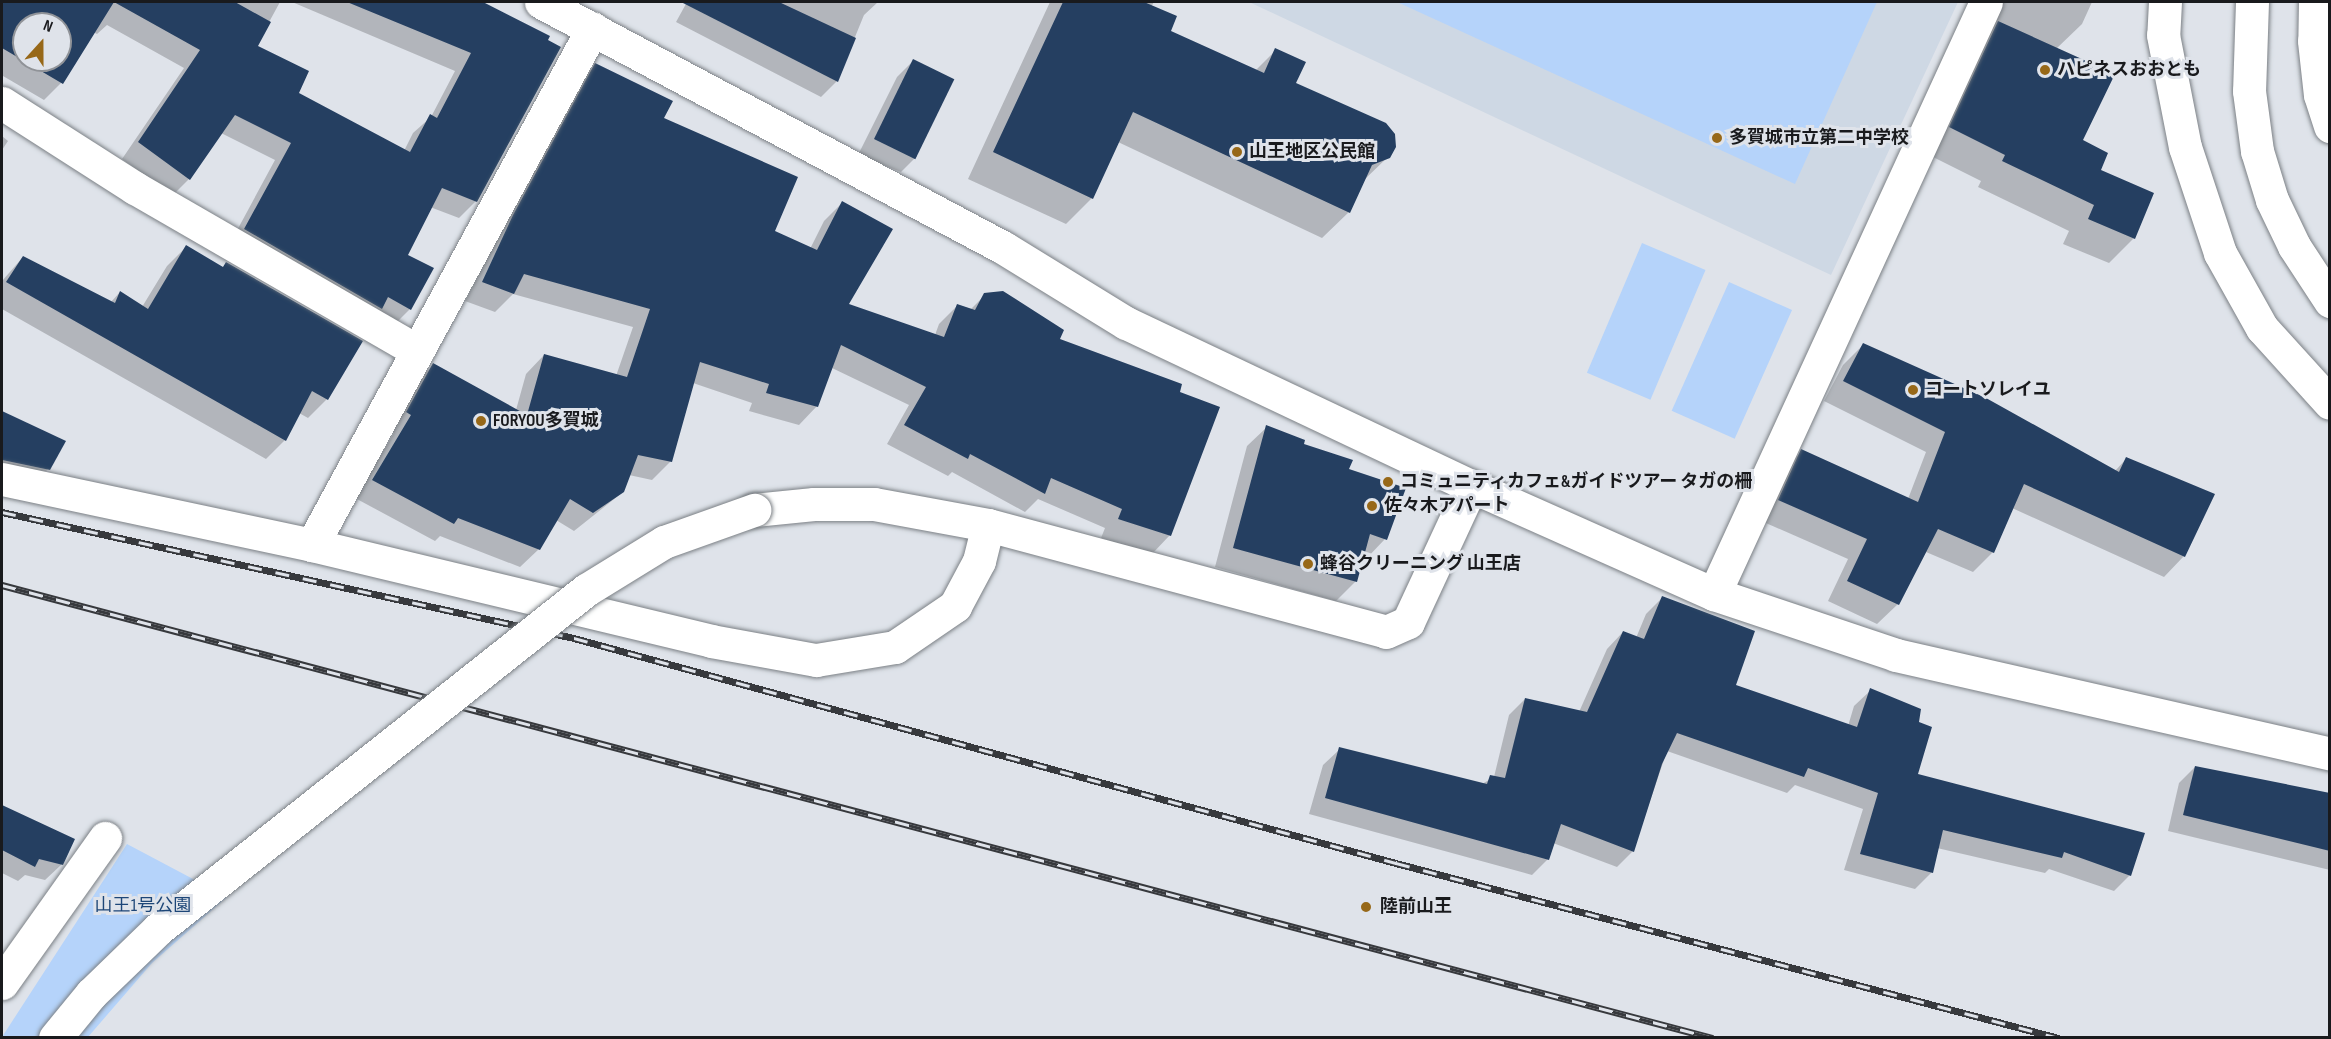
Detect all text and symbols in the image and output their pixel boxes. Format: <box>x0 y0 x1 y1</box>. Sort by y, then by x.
north arrow <box>12 12 72 72</box>
text: N <box>41 16 55 37</box>
place label: ハピネスおおとも <box>2057 59 2201 81</box>
marker: ハピネスおおとも <box>2038 63 2052 77</box>
place label: 多賀城市立第二中学校 <box>1729 127 1909 149</box>
marker: 多賀城市立第二中学校 <box>1710 131 1724 145</box>
place label: 山王地区公民館 <box>1249 141 1375 163</box>
marker: 山王地区公民館 <box>1230 145 1244 159</box>
place label: コートソレイユ <box>1925 379 2051 401</box>
marker: コートソレイユ <box>1906 383 1920 397</box>
place label: FORYOU多賀城 <box>493 410 599 432</box>
marker: FORYOU多賀城 <box>474 414 488 428</box>
place label: コミュニティカフェ&ガイドツアー タガの柵 <box>1400 471 1753 493</box>
marker: コミュニティカフェ&ガイドツアー タガの柵 <box>1381 475 1395 489</box>
place label: 佐々木アパート <box>1384 495 1510 517</box>
marker: 佐々木アパート <box>1365 499 1379 513</box>
place label: 蜂谷クリーニング 山王店 <box>1320 553 1521 575</box>
marker: 蜂谷クリーニング 山王店 <box>1301 557 1315 571</box>
park label: 山王1号公園 <box>95 895 191 917</box>
place label: 陸前山王 <box>1380 896 1452 918</box>
marker: 陸前山王 <box>1357 898 1375 916</box>

